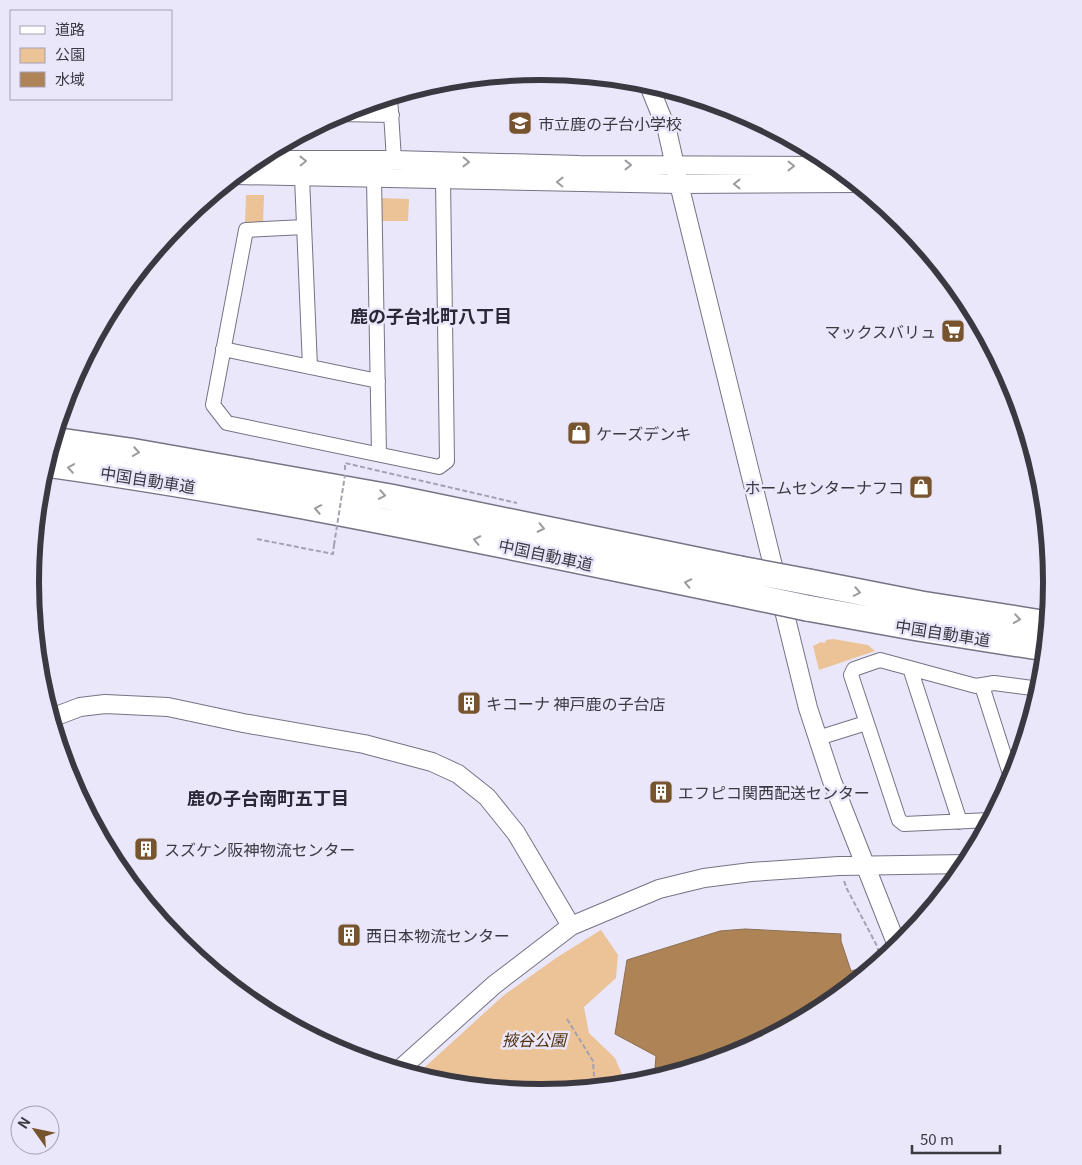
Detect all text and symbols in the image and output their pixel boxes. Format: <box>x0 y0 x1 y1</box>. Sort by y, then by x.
legend <box>10 10 172 100</box>
text: 道路 <box>55 18 85 39</box>
text: 公園 <box>55 43 85 64</box>
text: 水域 <box>55 68 85 89</box>
school or university icon: 市立鹿の子台小学校 <box>507 110 533 136</box>
place label: 市立鹿の子台小学校 <box>538 111 682 135</box>
one-way arrow <box>300 156 307 166</box>
one-way arrow <box>462 157 470 167</box>
one-way arrow <box>624 160 632 170</box>
one-way arrow <box>787 161 795 171</box>
one-way arrow <box>556 176 564 187</box>
one-way arrow <box>733 179 740 189</box>
district label: 鹿の子台北町八丁目 <box>350 302 512 328</box>
supermarket icon: マックスバリュ <box>940 318 966 344</box>
place label: マックスバリュ <box>824 319 936 343</box>
shop icon: ケーズデンキ <box>566 420 592 446</box>
place label: ケーズデンキ <box>596 421 691 445</box>
one-way arrow <box>131 446 140 456</box>
street label: 中国自動車道 <box>99 460 197 498</box>
one-way arrow <box>67 463 76 473</box>
shop icon: ホームセンターナフコ <box>908 474 934 500</box>
place label: ホームセンターナフコ <box>744 475 904 499</box>
one-way arrow <box>378 490 386 500</box>
one-way arrow <box>314 504 322 514</box>
one-way arrow <box>537 522 546 533</box>
street label: 中国自動車道 <box>497 532 595 576</box>
one-way arrow <box>473 535 482 546</box>
one-way arrow <box>684 579 692 589</box>
one-way arrow <box>853 586 862 596</box>
street label: 中国自動車道 <box>894 613 992 651</box>
one-way arrow <box>1013 614 1022 624</box>
building icon: キコーナ 神戸鹿の子台店 <box>456 690 482 716</box>
place label: キコーナ 神戸鹿の子台店 <box>486 691 666 715</box>
building icon: エフピコ関西配送センター <box>648 779 674 805</box>
place label: エフピコ関西配送センター <box>678 780 870 804</box>
district label: 鹿の子台南町五丁目 <box>187 784 349 810</box>
building icon: スズケン阪神物流センター <box>133 836 159 862</box>
place label: スズケン阪神物流センター <box>164 837 356 861</box>
building icon: 西日本物流センター <box>336 922 362 948</box>
place label: 西日本物流センター <box>366 923 510 947</box>
park label: 掖谷公園 <box>502 1027 568 1051</box>
north arrow <box>10 1105 60 1155</box>
text: N <box>12 1113 35 1132</box>
scale bar <box>912 1122 1000 1154</box>
text: 50 m <box>920 1128 954 1149</box>

